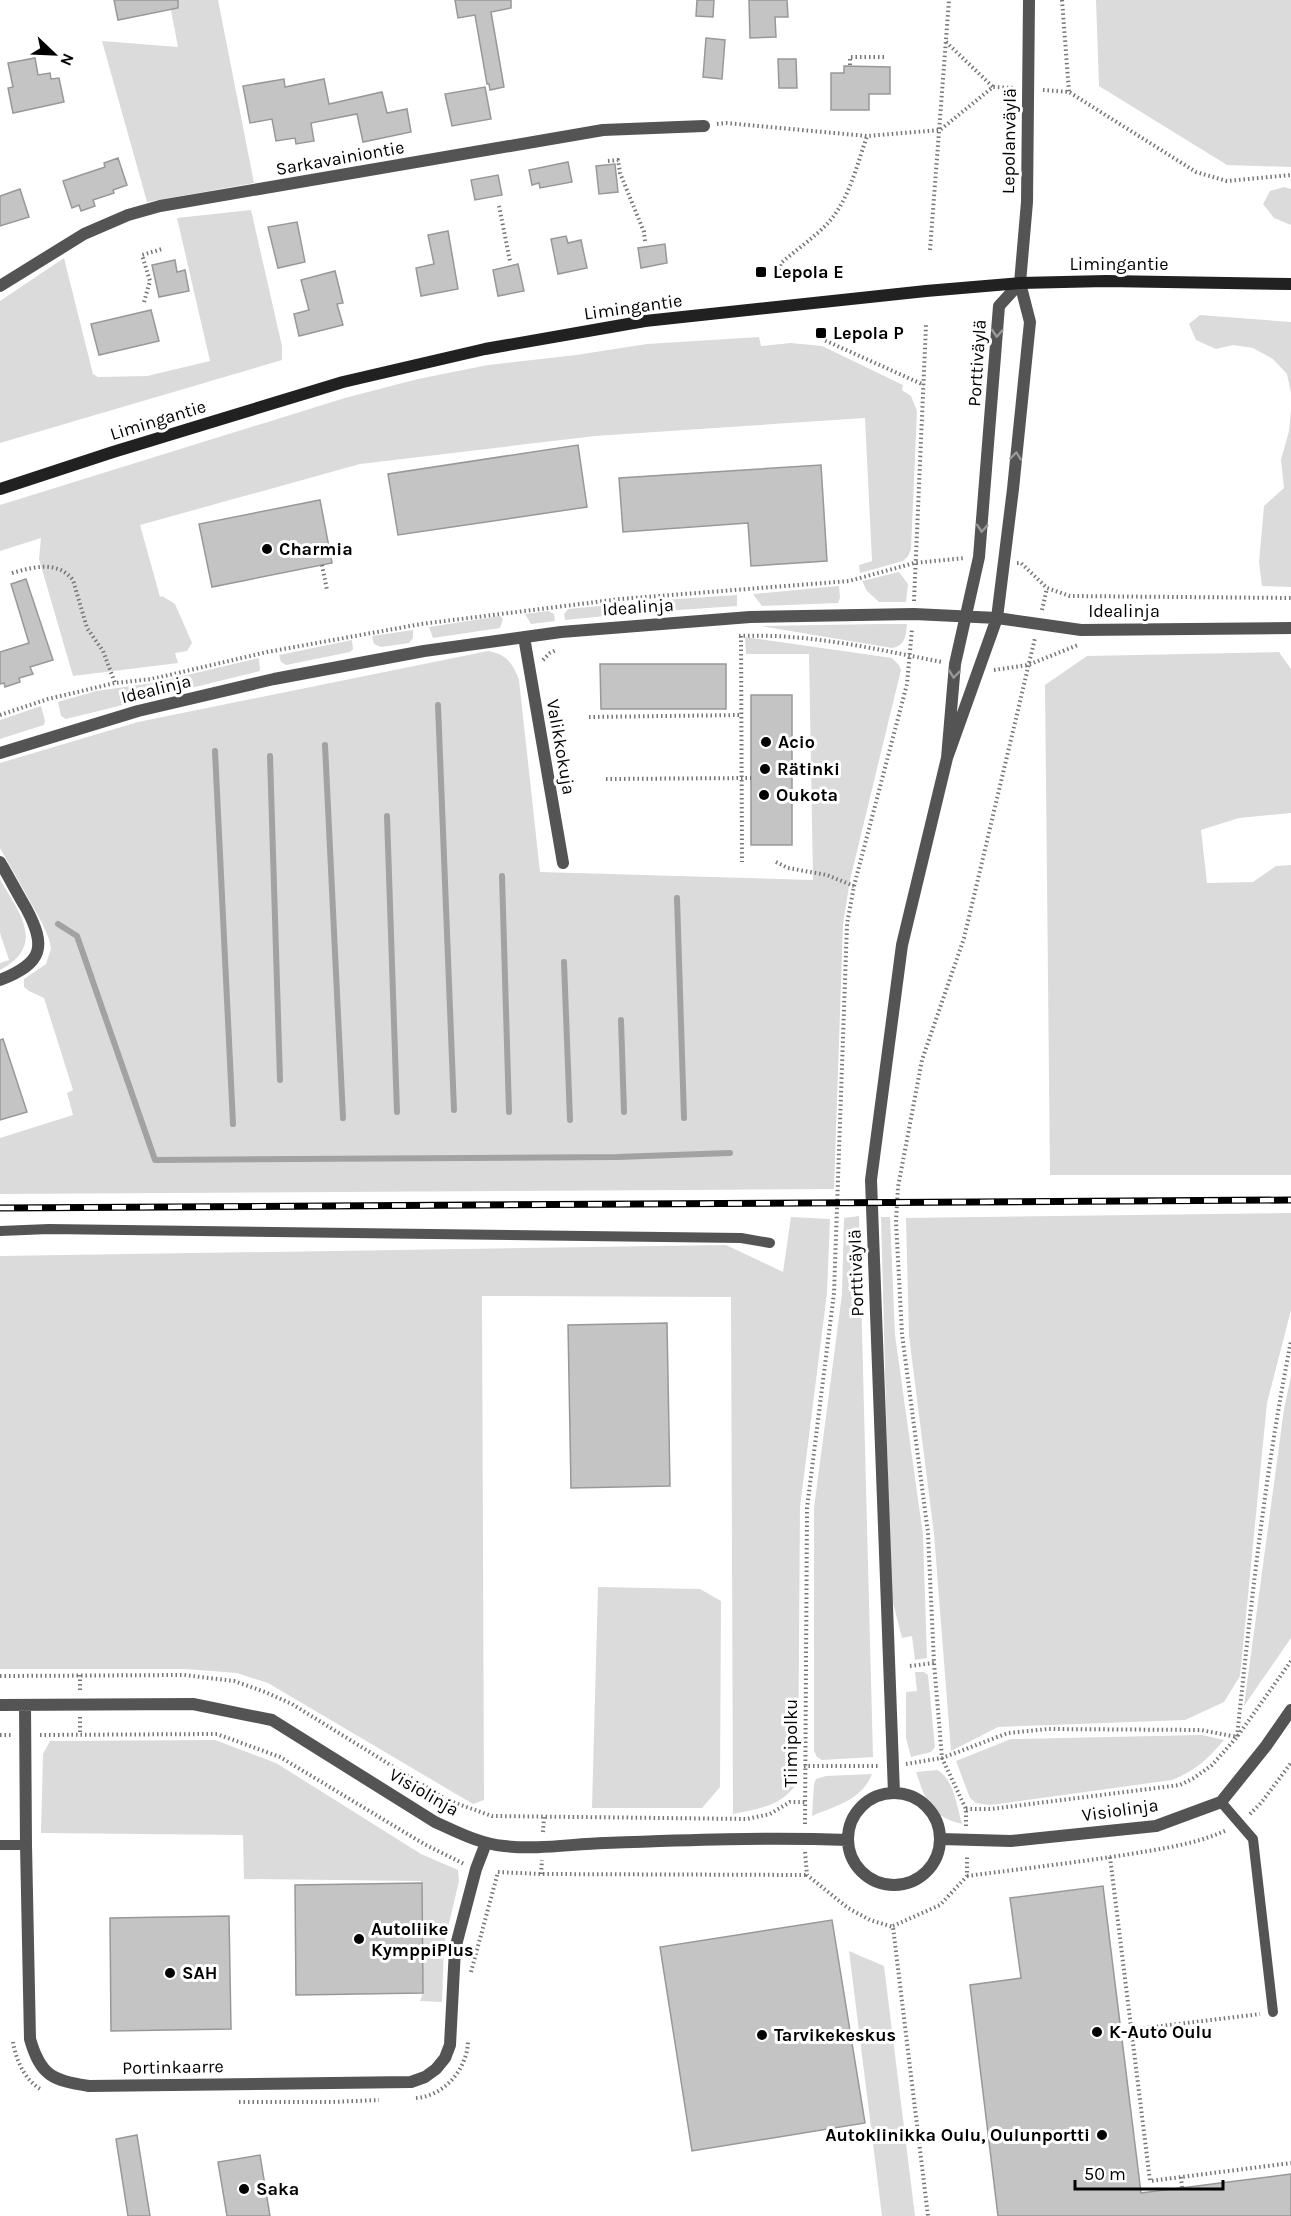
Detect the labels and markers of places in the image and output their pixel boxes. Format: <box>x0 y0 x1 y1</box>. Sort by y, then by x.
place label: Lepola E <box>773 261 844 283</box>
marker: Lepola E <box>754 265 768 279</box>
place label: Lepola P <box>833 322 904 344</box>
marker: Lepola P <box>814 326 828 340</box>
place label: Charmia <box>279 538 353 560</box>
marker: Charmia <box>260 542 274 556</box>
place label: Acio <box>778 731 815 753</box>
marker: Acio <box>759 735 773 749</box>
place label: Rätinki <box>777 758 840 780</box>
marker: Rätinki <box>758 762 772 776</box>
place label: Oukota <box>776 784 838 806</box>
marker: Oukota <box>757 788 771 802</box>
place label: Autoliike KymppiPlus <box>371 1918 474 1961</box>
marker: Autoliike KymppiPlus <box>352 1932 366 1946</box>
place label: SAH <box>182 1962 217 1984</box>
marker: SAH <box>163 1966 177 1980</box>
place label: K-Auto Oulu <box>1109 2021 1212 2043</box>
place label: Tarvikekeskus <box>774 2024 896 2046</box>
marker: K-Auto Oulu <box>1090 2025 1104 2039</box>
marker: Tarvikekeskus <box>755 2028 769 2042</box>
place label: Autoklinikka Oulu, Oulunportti <box>825 2124 1090 2146</box>
marker: Autoklinikka Oulu, Oulunportti <box>1095 2128 1109 2142</box>
place label: Saka <box>256 2178 299 2200</box>
marker: Saka <box>237 2182 251 2196</box>

